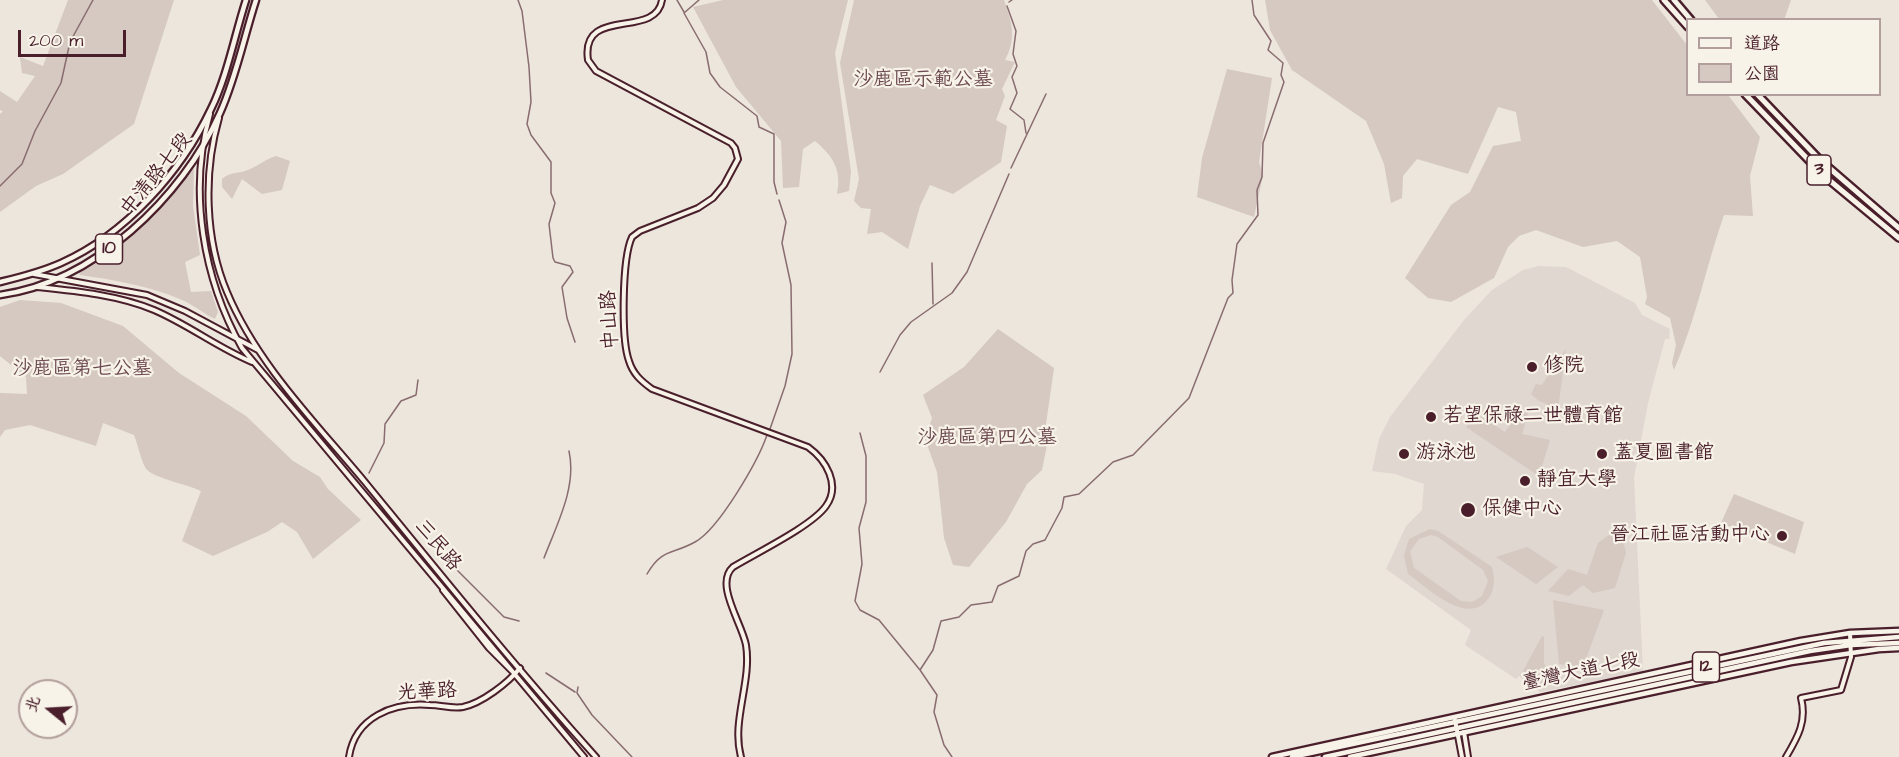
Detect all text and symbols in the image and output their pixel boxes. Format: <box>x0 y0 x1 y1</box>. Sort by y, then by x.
scale bar <box>21 18 129 56</box>
legend <box>1686 18 1881 96</box>
text: 200 m <box>29 28 83 53</box>
text: 道路 <box>1744 31 1780 56</box>
text: 公園 <box>1744 61 1780 86</box>
park label: 沙鹿區示範公墓 <box>853 69 993 93</box>
street label: 中清路七段 <box>116 129 198 221</box>
road number: 3 <box>1807 155 1831 185</box>
road number: 10 <box>96 234 122 264</box>
street label: 中山路 <box>597 289 625 351</box>
place label: 修院 <box>1544 355 1584 379</box>
park label: 沙鹿區第七公墓 <box>12 358 152 382</box>
marker: 修院 <box>1525 360 1539 374</box>
place label: 若望保祿二世體育館 <box>1443 405 1623 429</box>
marker: 若望保祿二世體育館 <box>1424 410 1438 424</box>
park label: 沙鹿區第四公墓 <box>917 427 1057 451</box>
place label: 游泳池 <box>1416 442 1476 466</box>
place label: 蓋夏圖書館 <box>1614 442 1714 466</box>
marker: 游泳池 <box>1397 447 1411 461</box>
marker: 蓋夏圖書館 <box>1595 447 1609 461</box>
place label: 靜宜大學 <box>1537 469 1617 493</box>
marker: 靜宜大學 <box>1518 474 1532 488</box>
place label: 保健中心 <box>1482 498 1562 522</box>
marker: 保健中心 <box>1459 501 1477 519</box>
street label: 三民路 <box>409 515 465 577</box>
place label: 晉江社區活動中心 <box>1610 524 1770 548</box>
marker: 晉江社區活動中心 <box>1775 529 1789 543</box>
street label: 臺灣大道七段 <box>1520 649 1642 697</box>
road number: 12 <box>1692 652 1720 682</box>
north arrow <box>18 679 78 739</box>
street label: 光華路 <box>396 679 458 707</box>
text: 北 <box>20 693 46 715</box>

